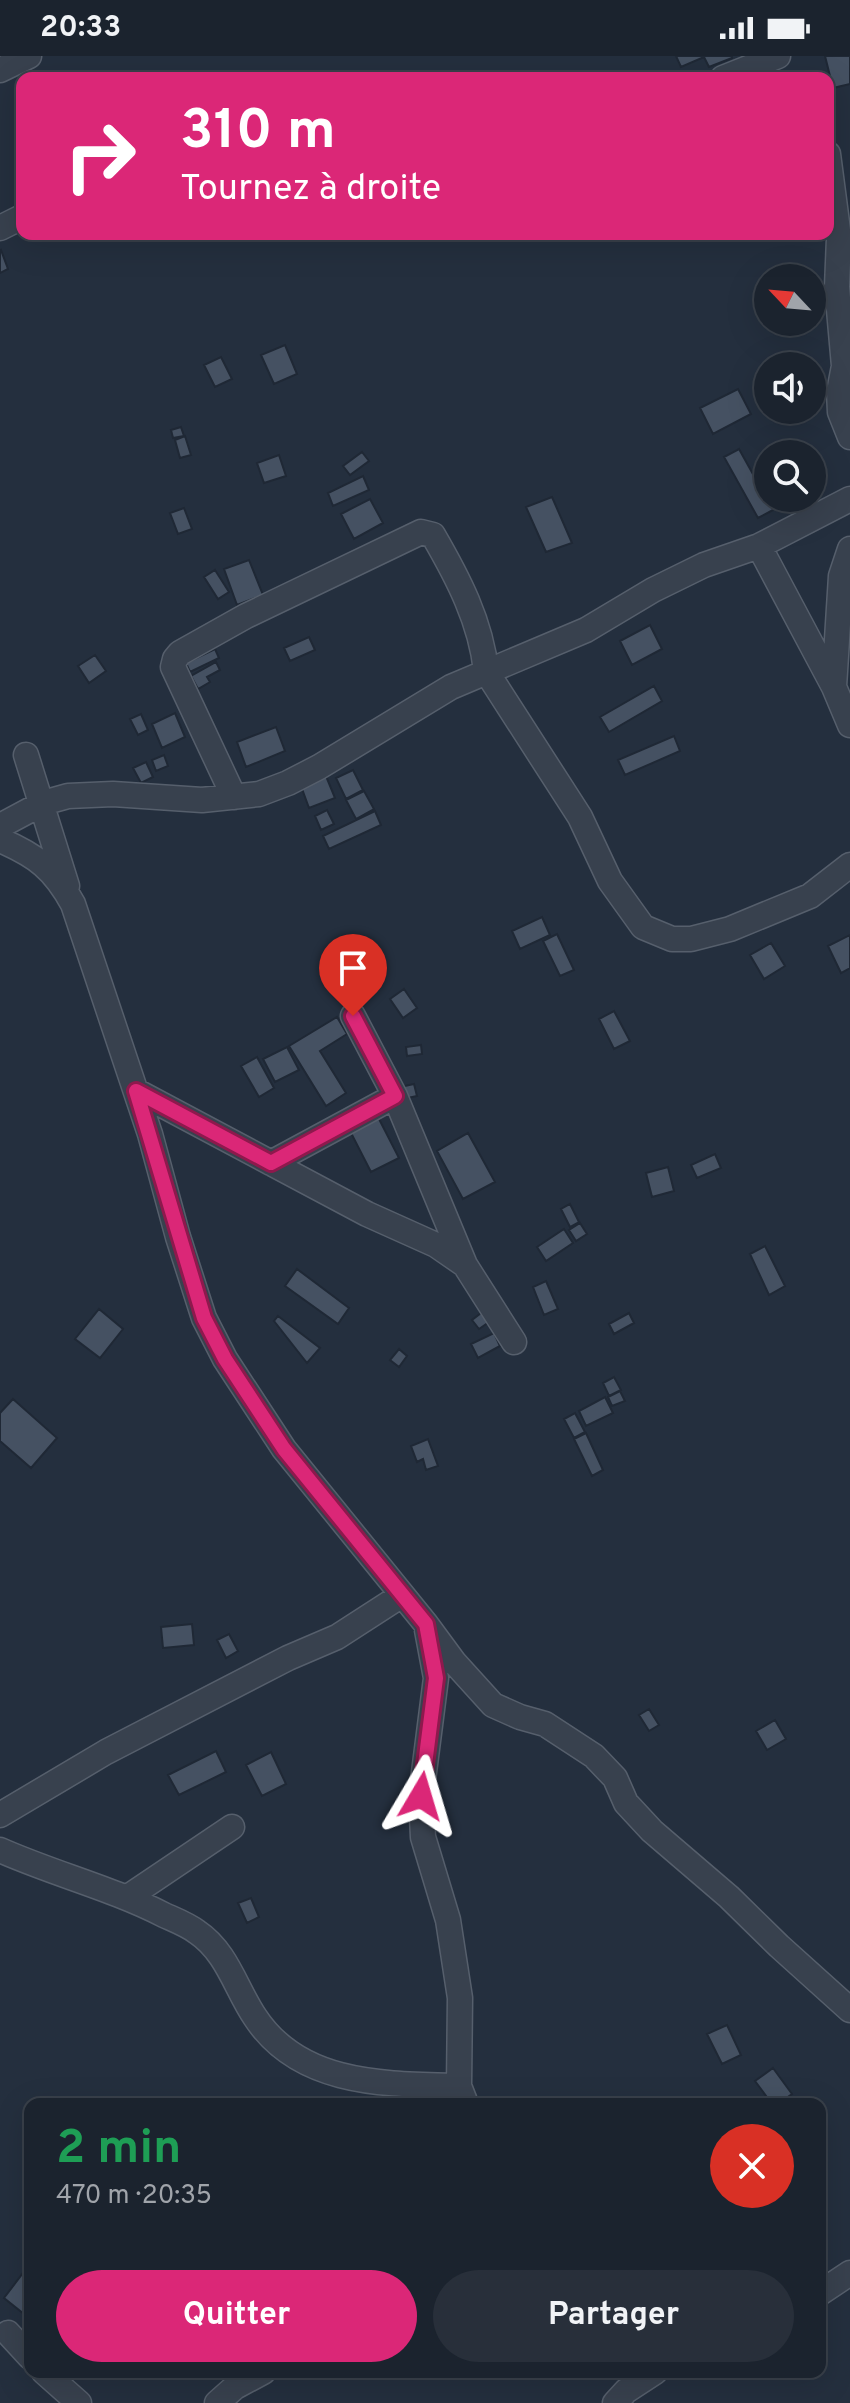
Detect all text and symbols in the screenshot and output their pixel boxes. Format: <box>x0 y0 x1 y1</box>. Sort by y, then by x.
text: 20:33 <box>40 10 121 47</box>
text: 310 m <box>180 98 336 168</box>
icon: right <box>48 104 152 208</box>
text: Tournez à droite <box>180 167 441 213</box>
north arrow <box>754 264 826 336</box>
map controls <box>754 264 826 512</box>
button: sound <box>754 352 826 424</box>
button: search <box>754 440 826 512</box>
pin <box>319 934 387 1016</box>
icon: arrive <box>331 946 375 990</box>
position arrow <box>379 1754 463 1838</box>
text: 2 min <box>56 2120 181 2180</box>
button: close <box>710 2124 794 2208</box>
text: 470 m · 20:35 <box>56 2180 212 2213</box>
button: Quitter <box>56 2270 417 2362</box>
button: Partager <box>433 2270 794 2362</box>

